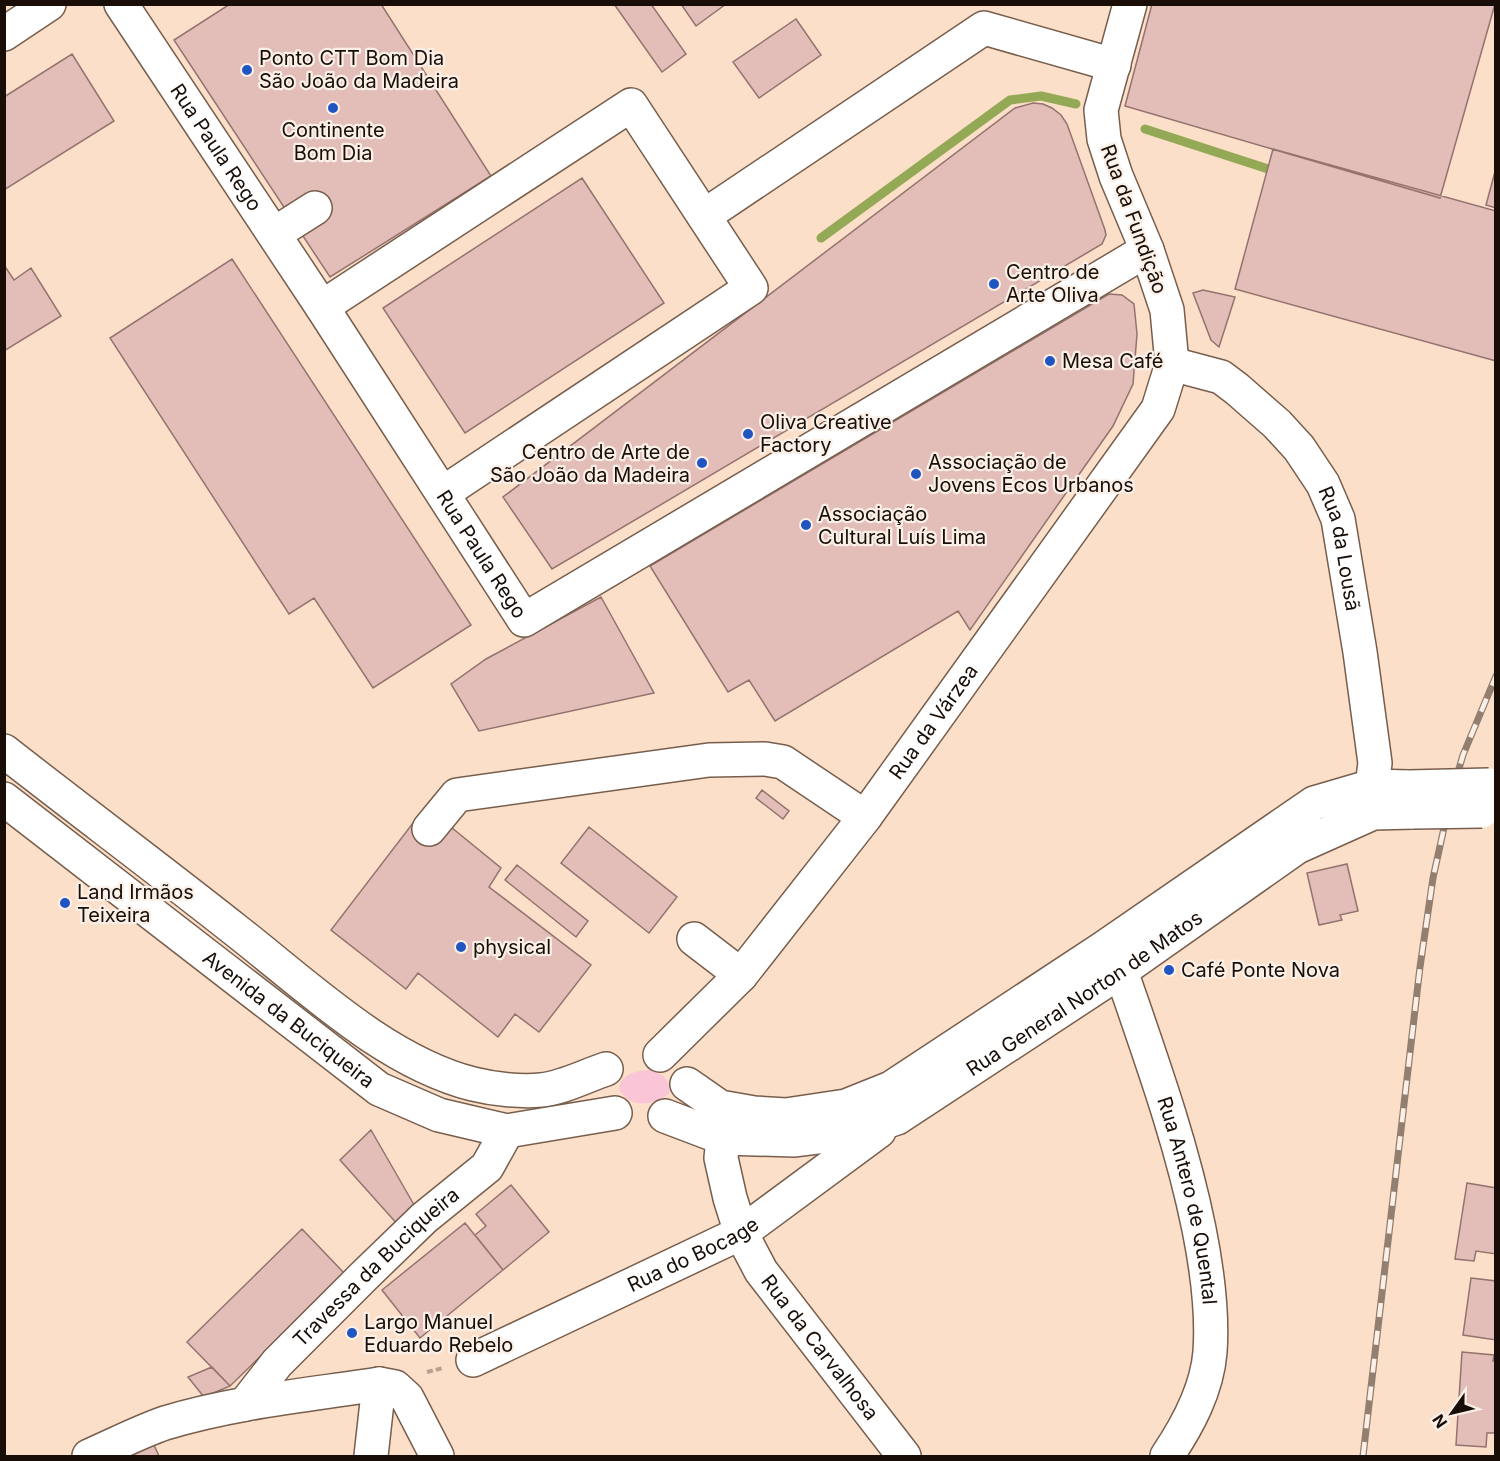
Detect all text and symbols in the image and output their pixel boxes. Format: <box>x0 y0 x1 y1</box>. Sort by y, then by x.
place label: Ponto CTT Bom Dia São João da Madeira <box>259 46 459 93</box>
marker: Ponto CTT Bom Dia São João da Madeira <box>240 63 254 77</box>
street label: Rua Paula Rego <box>165 79 267 215</box>
marker: Continente Bom Dia <box>326 101 340 115</box>
place label: Continente Bom Dia <box>281 118 385 165</box>
street label: Rua da Fundição <box>1096 141 1172 297</box>
place label: Centro de Arte Oliva <box>1006 260 1099 307</box>
marker: Centro de Arte Oliva <box>987 277 1001 291</box>
place label: Mesa Café <box>1062 349 1163 373</box>
marker: Mesa Café <box>1043 354 1057 368</box>
place label: Oliva Creative Factory <box>760 410 892 457</box>
marker: Oliva Creative Factory <box>741 427 755 441</box>
place label: Centro de Arte de São João da Madeira <box>490 440 690 487</box>
place label: Associação de Jovens Ecos Urbanos <box>928 450 1134 497</box>
marker: Centro de Arte de São João da Madeira <box>695 456 709 470</box>
marker: Associação de Jovens Ecos Urbanos <box>909 467 923 481</box>
street label: Rua da Lousã <box>1313 483 1365 613</box>
street label: Rua Paula Rego <box>432 486 532 623</box>
place label: Associação Cultural Luís Lima <box>818 502 986 549</box>
marker: Associação Cultural Luís Lima <box>799 518 813 532</box>
street label: Rua da Várzea <box>884 659 983 784</box>
place label: Land Irmãos Teixeira <box>77 880 194 927</box>
marker: Land Irmãos Teixeira <box>58 896 72 910</box>
street label: Rua General Norton de Matos <box>962 905 1207 1081</box>
place label: physical <box>473 935 551 959</box>
marker: physical <box>454 940 468 954</box>
street label: Avenida da Buciqueira <box>198 945 379 1093</box>
place label: Café Ponte Nova <box>1181 958 1340 982</box>
marker: Café Ponte Nova <box>1162 963 1176 977</box>
street label: Rua Antero de Quental <box>1152 1094 1222 1306</box>
street label: Travessa da Buciqueira <box>288 1182 464 1352</box>
street label: Rua do Bocage <box>624 1212 763 1297</box>
street label: Rua da Carvalhosa <box>756 1270 884 1425</box>
place label: Largo Manuel Eduardo Rebelo <box>364 1310 513 1357</box>
marker: Largo Manuel Eduardo Rebelo <box>345 1326 359 1340</box>
north arrow <box>1422 1383 1482 1443</box>
text: N <box>1428 1411 1451 1432</box>

